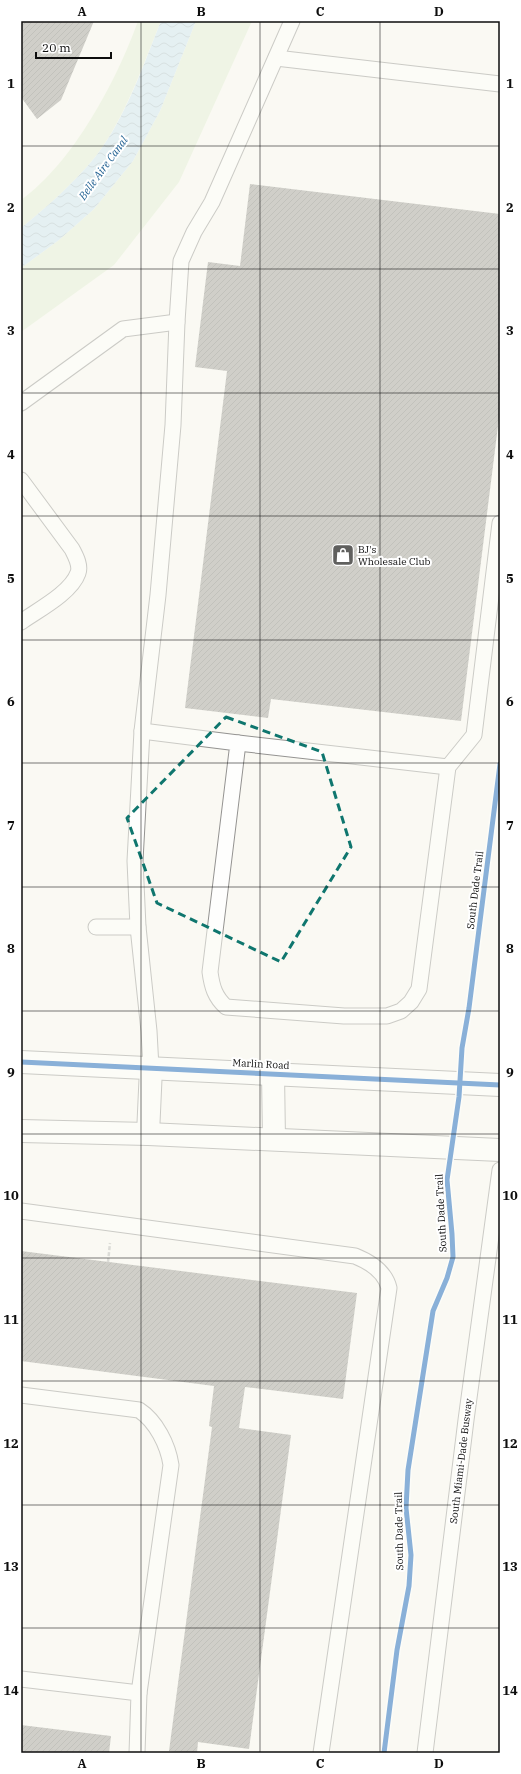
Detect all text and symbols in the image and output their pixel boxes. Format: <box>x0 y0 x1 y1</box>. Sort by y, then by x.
text: A <box>77 3 87 20</box>
text: B <box>196 3 206 20</box>
text: C <box>316 3 325 20</box>
text: D <box>434 3 444 20</box>
scale bar <box>36 34 111 60</box>
text: 20 m <box>42 40 71 55</box>
text: 1 <box>7 75 15 92</box>
text: 1 <box>506 75 514 92</box>
water label: Belle Aire Canal <box>75 133 131 203</box>
text: 2 <box>7 199 15 216</box>
text: 2 <box>506 199 514 216</box>
text: 3 <box>7 322 15 339</box>
text: 3 <box>506 322 514 339</box>
text: 4 <box>7 446 15 463</box>
text: 4 <box>506 446 514 463</box>
shop icon: BJ's Wholesale Club <box>330 542 356 568</box>
place label: BJ's Wholesale Club <box>358 543 431 568</box>
text: 5 <box>7 570 15 587</box>
text: 5 <box>506 570 514 587</box>
text: 6 <box>7 693 15 710</box>
text: 6 <box>506 693 514 710</box>
text: 7 <box>7 817 15 834</box>
text: 7 <box>506 817 514 834</box>
street label: South Dade Trail <box>464 850 486 930</box>
text: 8 <box>7 940 15 957</box>
text: 8 <box>506 940 514 957</box>
street label: Marlin Road <box>232 1056 290 1072</box>
text: 9 <box>7 1064 15 1081</box>
text: 9 <box>506 1064 514 1081</box>
street label: South Dade Trail <box>432 1173 450 1253</box>
text: 10 <box>3 1187 19 1204</box>
text: 10 <box>502 1187 518 1204</box>
text: 11 <box>3 1311 19 1328</box>
text: 11 <box>502 1311 518 1328</box>
street label: South Miami-Dade Busway <box>447 1397 475 1524</box>
text: 12 <box>3 1435 19 1452</box>
text: 12 <box>502 1435 518 1452</box>
street label: South Dade Trail <box>392 1492 406 1570</box>
text: 13 <box>3 1558 19 1575</box>
text: 13 <box>502 1558 518 1575</box>
text: 14 <box>3 1682 19 1699</box>
text: 14 <box>502 1682 518 1699</box>
text: A <box>77 1755 87 1772</box>
text: B <box>196 1755 206 1772</box>
text: C <box>316 1755 325 1772</box>
text: D <box>434 1755 444 1772</box>

